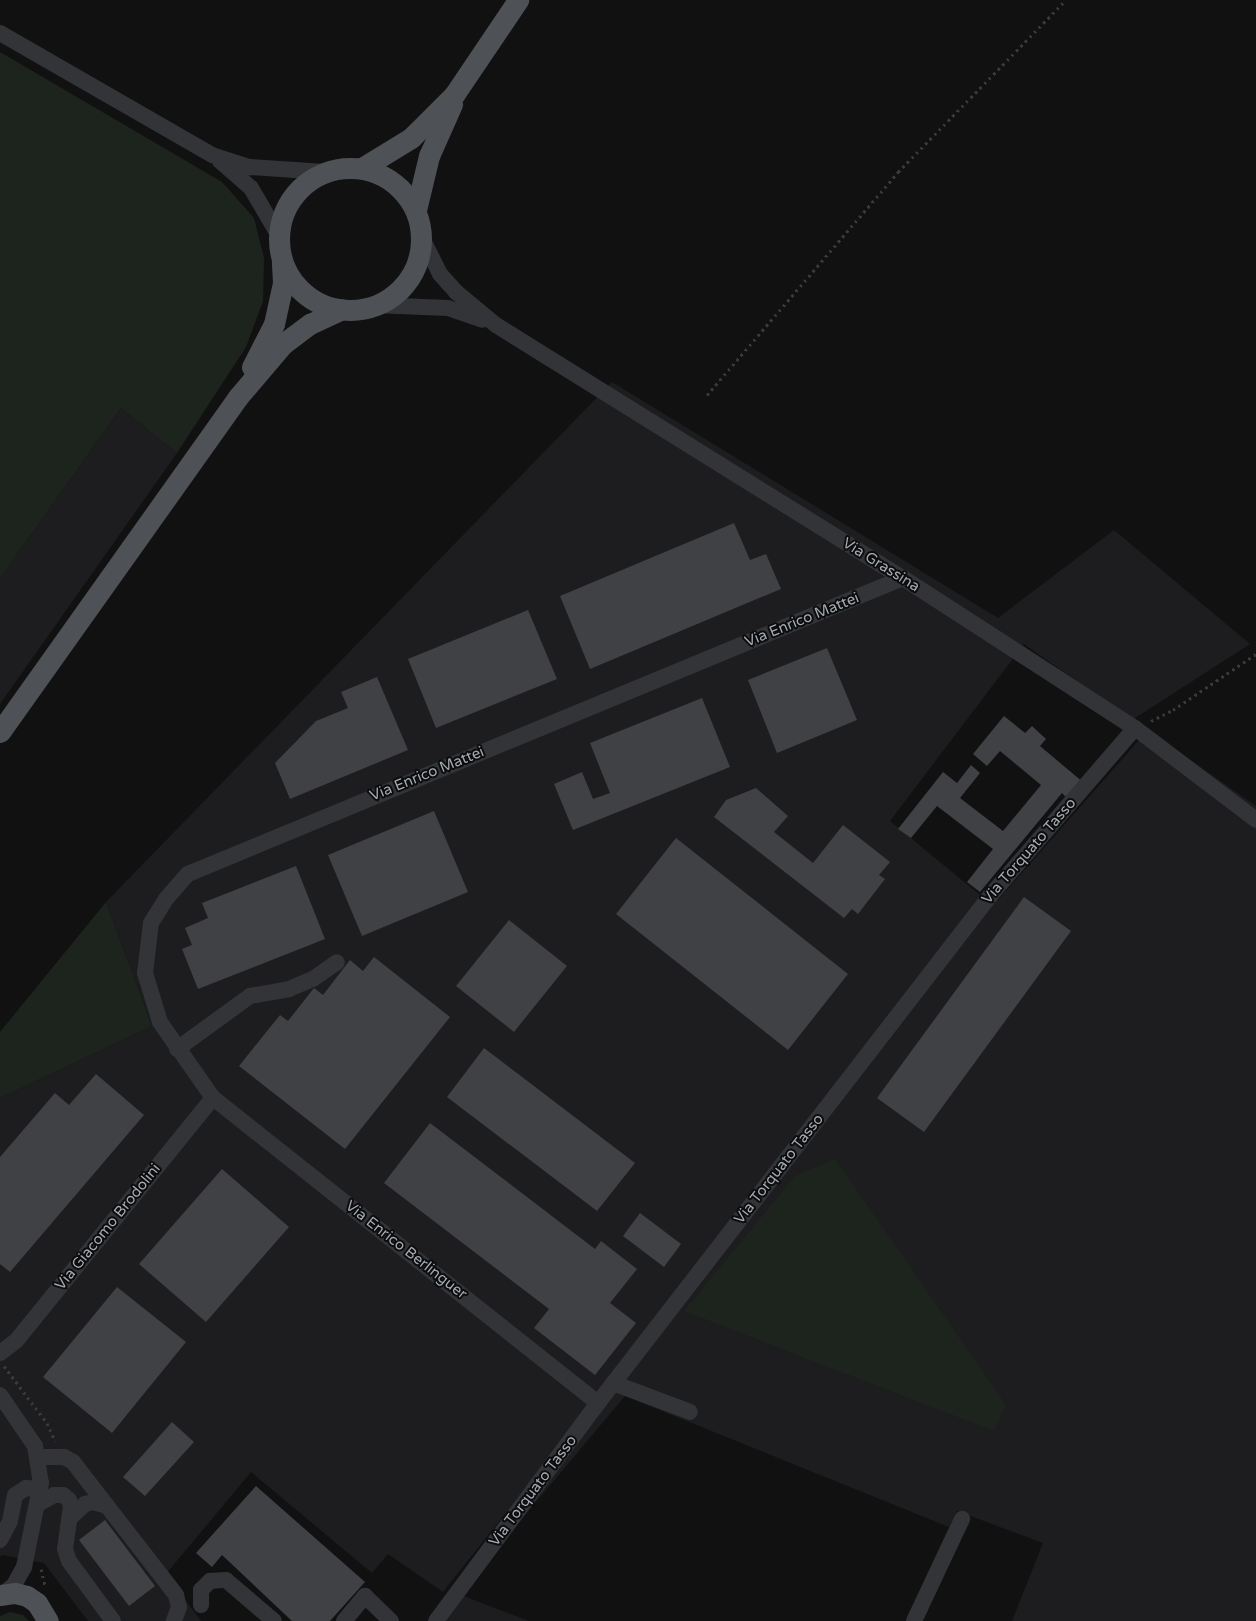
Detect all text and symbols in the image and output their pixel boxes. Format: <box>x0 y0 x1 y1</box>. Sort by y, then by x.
street label: Via Grassina <box>839 534 923 596</box>
street label: Via Enrico Mattei <box>742 589 862 651</box>
street label: Via Enrico Mattei <box>367 743 487 805</box>
street label: Via Torquato Tasso <box>978 794 1080 908</box>
street label: Via Torquato Tasso <box>730 1110 828 1228</box>
street label: Via Giacomo Brodolini <box>51 1160 165 1294</box>
street label: Via Enrico Berlinguer <box>342 1197 470 1303</box>
street label: Via Torquato Tasso <box>485 1432 581 1550</box>

